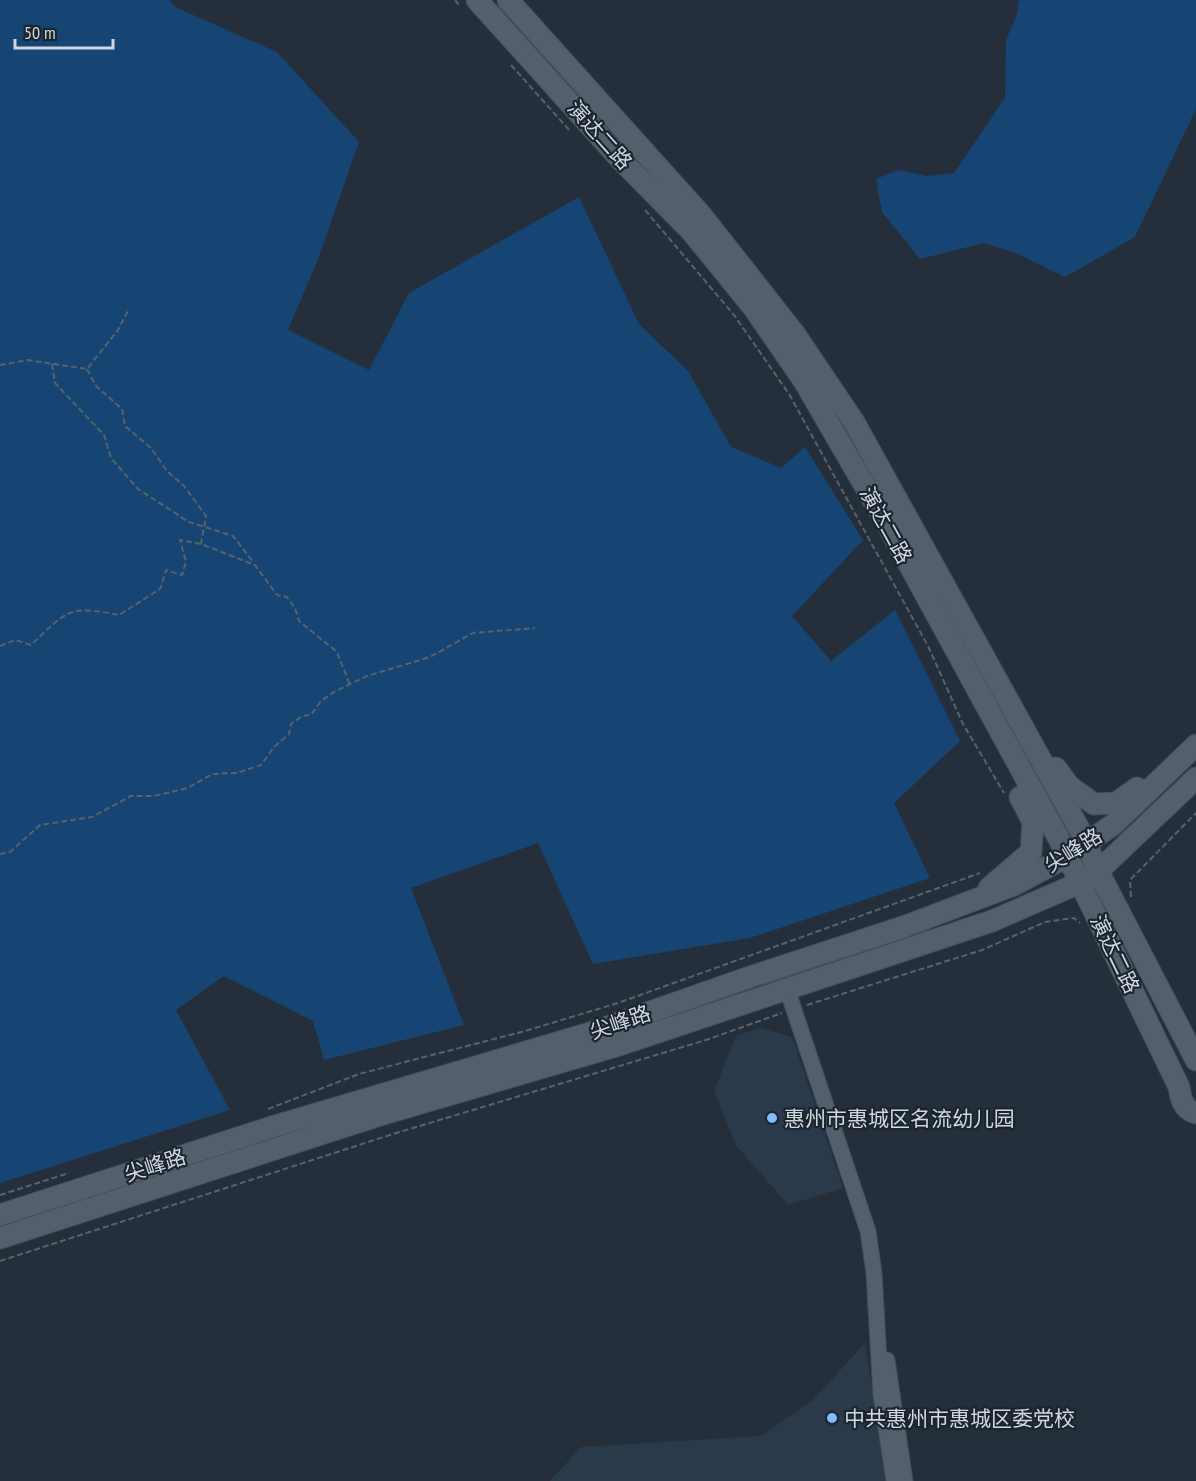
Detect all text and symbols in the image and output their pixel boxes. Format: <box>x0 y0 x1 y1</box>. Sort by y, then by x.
scale bar <box>15 12 112 50</box>
text: 50 m <box>24 21 56 44</box>
street label: 演达二路 <box>562 95 638 175</box>
street label: 演达二路 <box>854 482 918 568</box>
street label: 尖峰路 <box>1039 822 1107 878</box>
street label: 演达二路 <box>1084 910 1146 998</box>
street label: 尖峰路 <box>586 999 654 1045</box>
place label: 惠州市惠城区名流幼儿园 <box>784 1105 1015 1132</box>
marker: 惠州市惠城区名流幼儿园 <box>765 1111 779 1125</box>
street label: 尖峰路 <box>121 1142 189 1188</box>
place label: 中共惠州市惠城区委党校 <box>844 1405 1075 1432</box>
marker: 中共惠州市惠城区委党校 <box>825 1411 839 1425</box>

